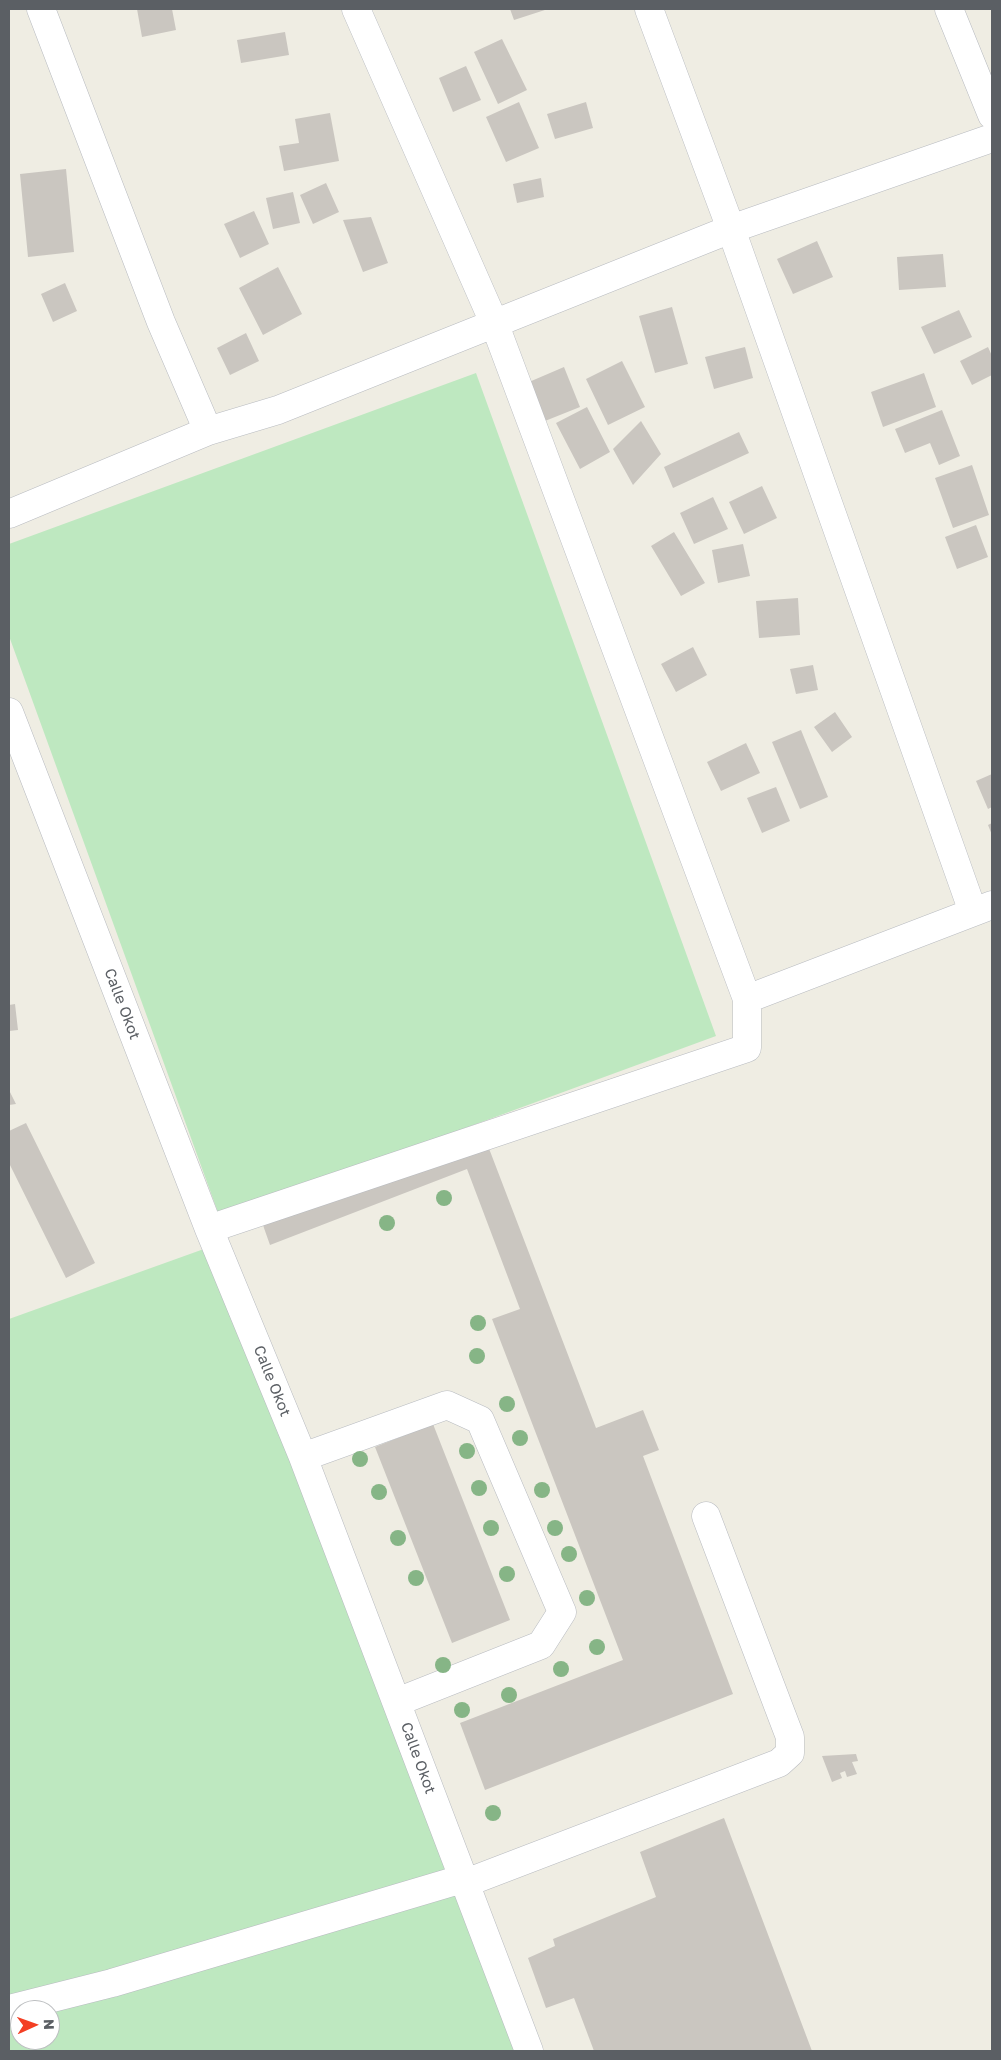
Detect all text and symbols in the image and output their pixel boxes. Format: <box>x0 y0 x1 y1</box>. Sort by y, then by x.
street label: Calle Okot <box>100 966 144 1042</box>
street label: Calle Okot <box>250 1343 294 1419</box>
street label: Calle Okot <box>397 1720 439 1796</box>
north arrow <box>10 2000 60 2050</box>
text: N <box>41 2019 58 2030</box>

